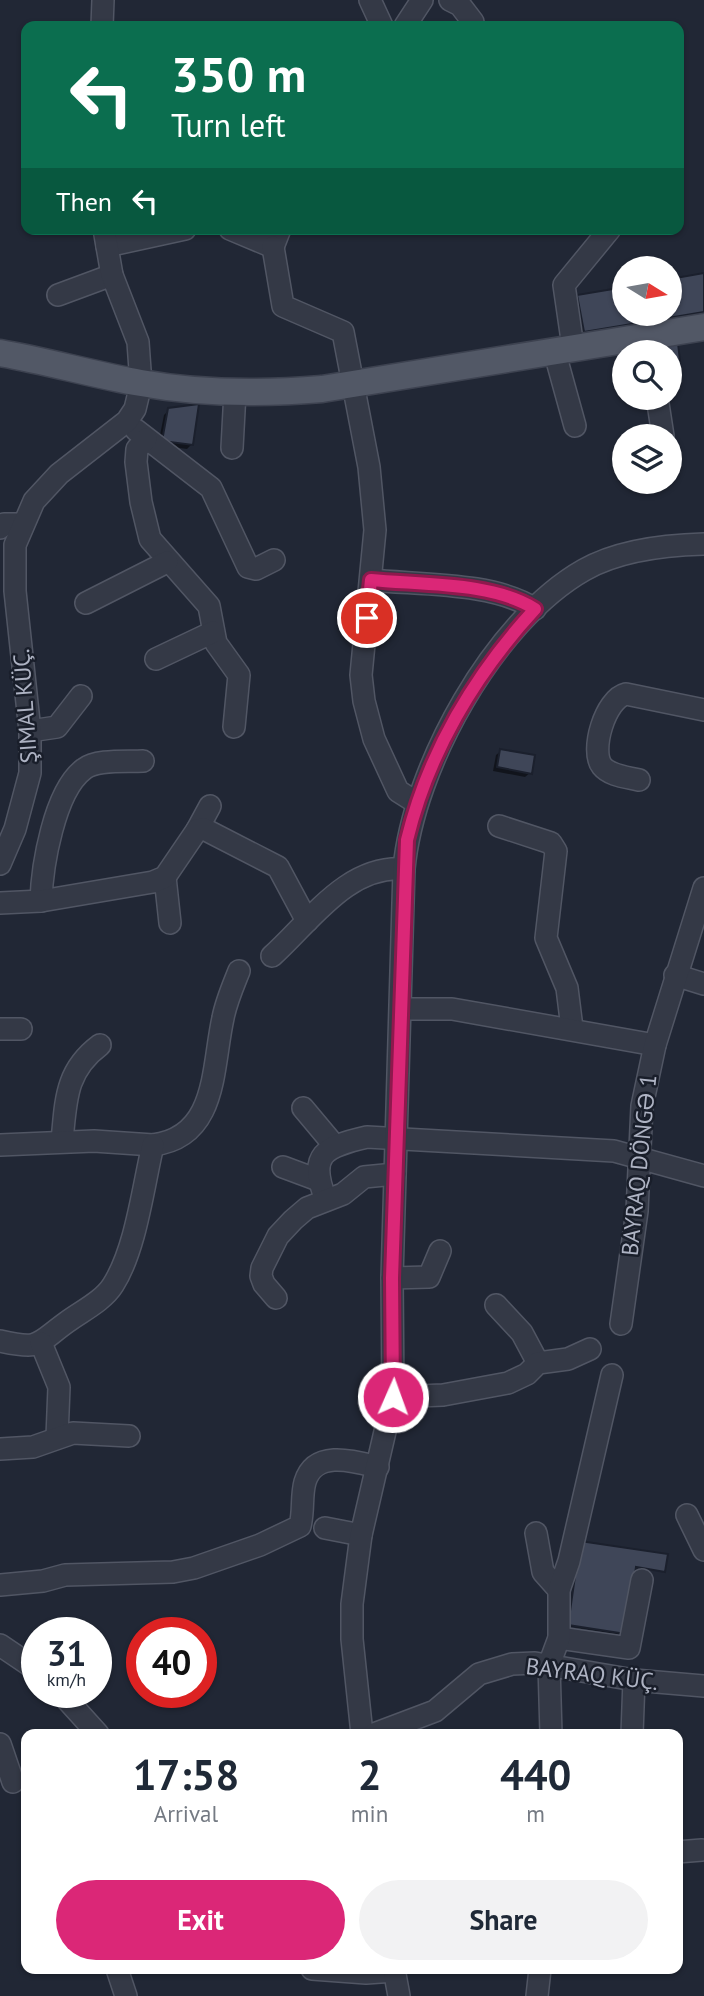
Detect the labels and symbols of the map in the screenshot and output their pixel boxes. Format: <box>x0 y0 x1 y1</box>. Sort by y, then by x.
north arrow <box>612 256 682 326</box>
pin <box>337 588 397 648</box>
street label: ŞIMAL KÜÇ. <box>6 648 43 764</box>
street label: BAYRAQ DÖNGƏ 1 <box>615 1073 662 1257</box>
position arrow <box>356 1360 430 1434</box>
speed limit sign: 40 <box>126 1617 217 1708</box>
street label: BAYRAQ KÜÇ. <box>524 1651 660 1696</box>

